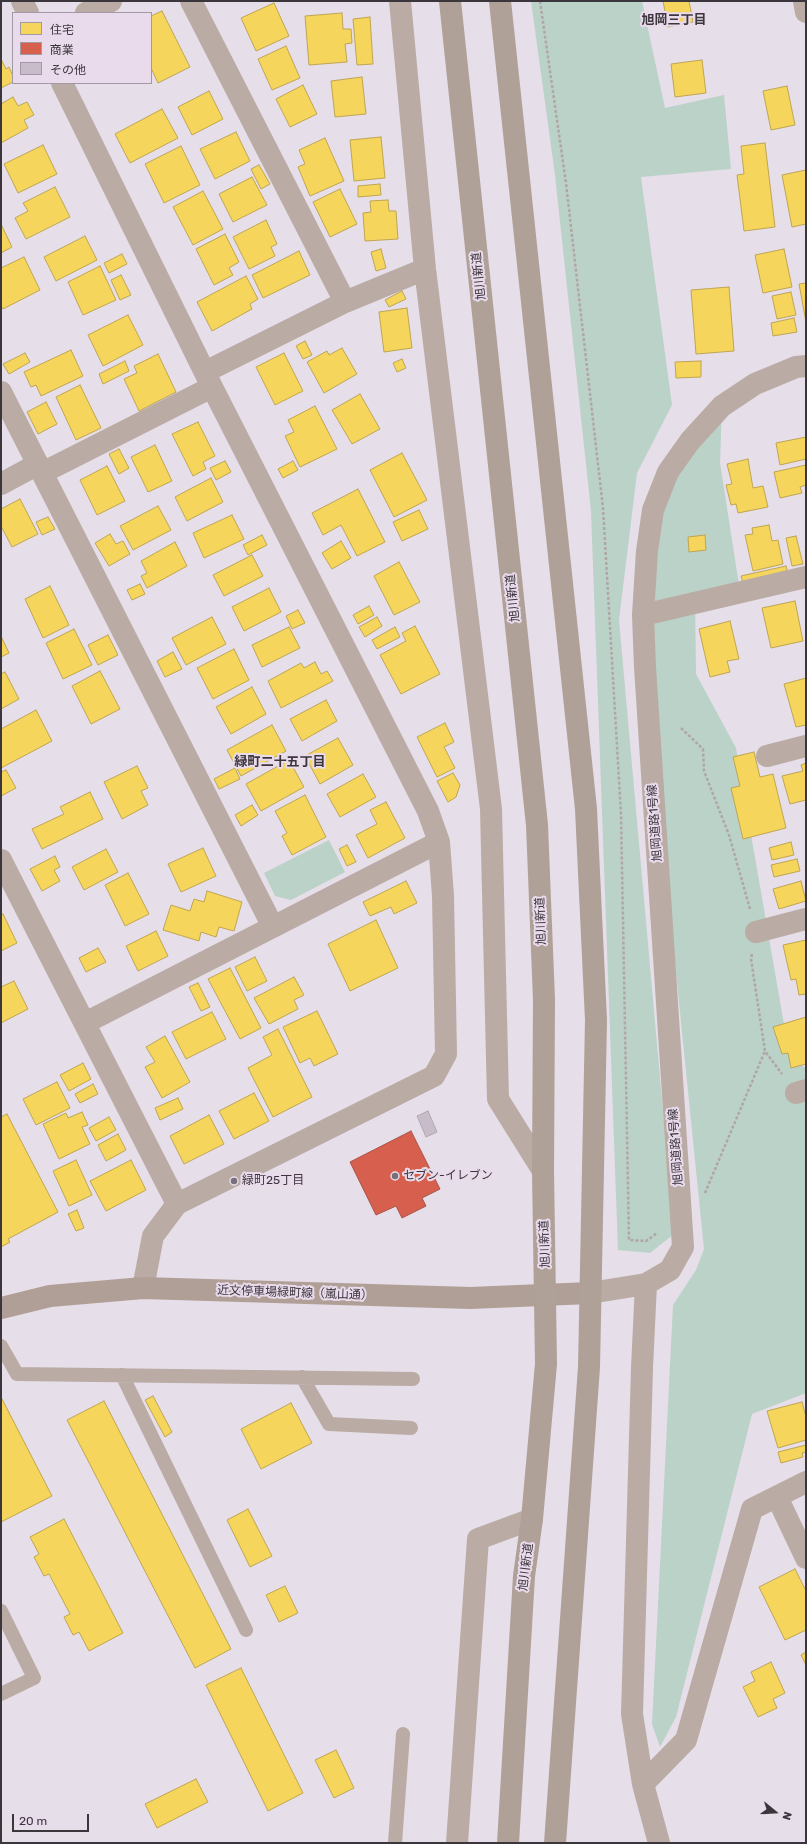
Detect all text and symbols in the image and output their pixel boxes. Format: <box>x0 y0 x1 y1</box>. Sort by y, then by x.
legend <box>12 12 152 84</box>
district label: 旭岡三丁目 <box>642 12 706 28</box>
text: 住宅 <box>50 23 74 37</box>
text: 商業 <box>50 43 74 57</box>
text: その他 <box>50 63 86 77</box>
street label: 旭川新道 <box>469 251 489 301</box>
street label: 旭川新道 <box>503 573 523 623</box>
district label: 緑町二十五丁目 <box>235 754 325 770</box>
street label: 旭岡道路1号線 <box>645 784 665 862</box>
street label: 旭川新道 <box>533 897 549 945</box>
street label: 旭岡道路1号線 <box>666 1108 686 1186</box>
place label: セブン-イレブン <box>403 1169 493 1183</box>
marker: セブン-イレブン <box>390 1171 400 1181</box>
place label: 緑町25丁目 <box>242 1174 304 1188</box>
marker: 緑町25丁目 <box>229 1176 239 1186</box>
street label: 旭川新道 <box>537 1220 553 1268</box>
street label: 近文停車場緑町線（嵐山通） <box>217 1283 373 1303</box>
street label: 旭川新道 <box>516 1542 536 1592</box>
north arrow <box>755 1792 795 1832</box>
scale bar <box>14 1806 91 1832</box>
text: N <box>779 1810 794 1822</box>
text: 20 m <box>19 1814 47 1828</box>

